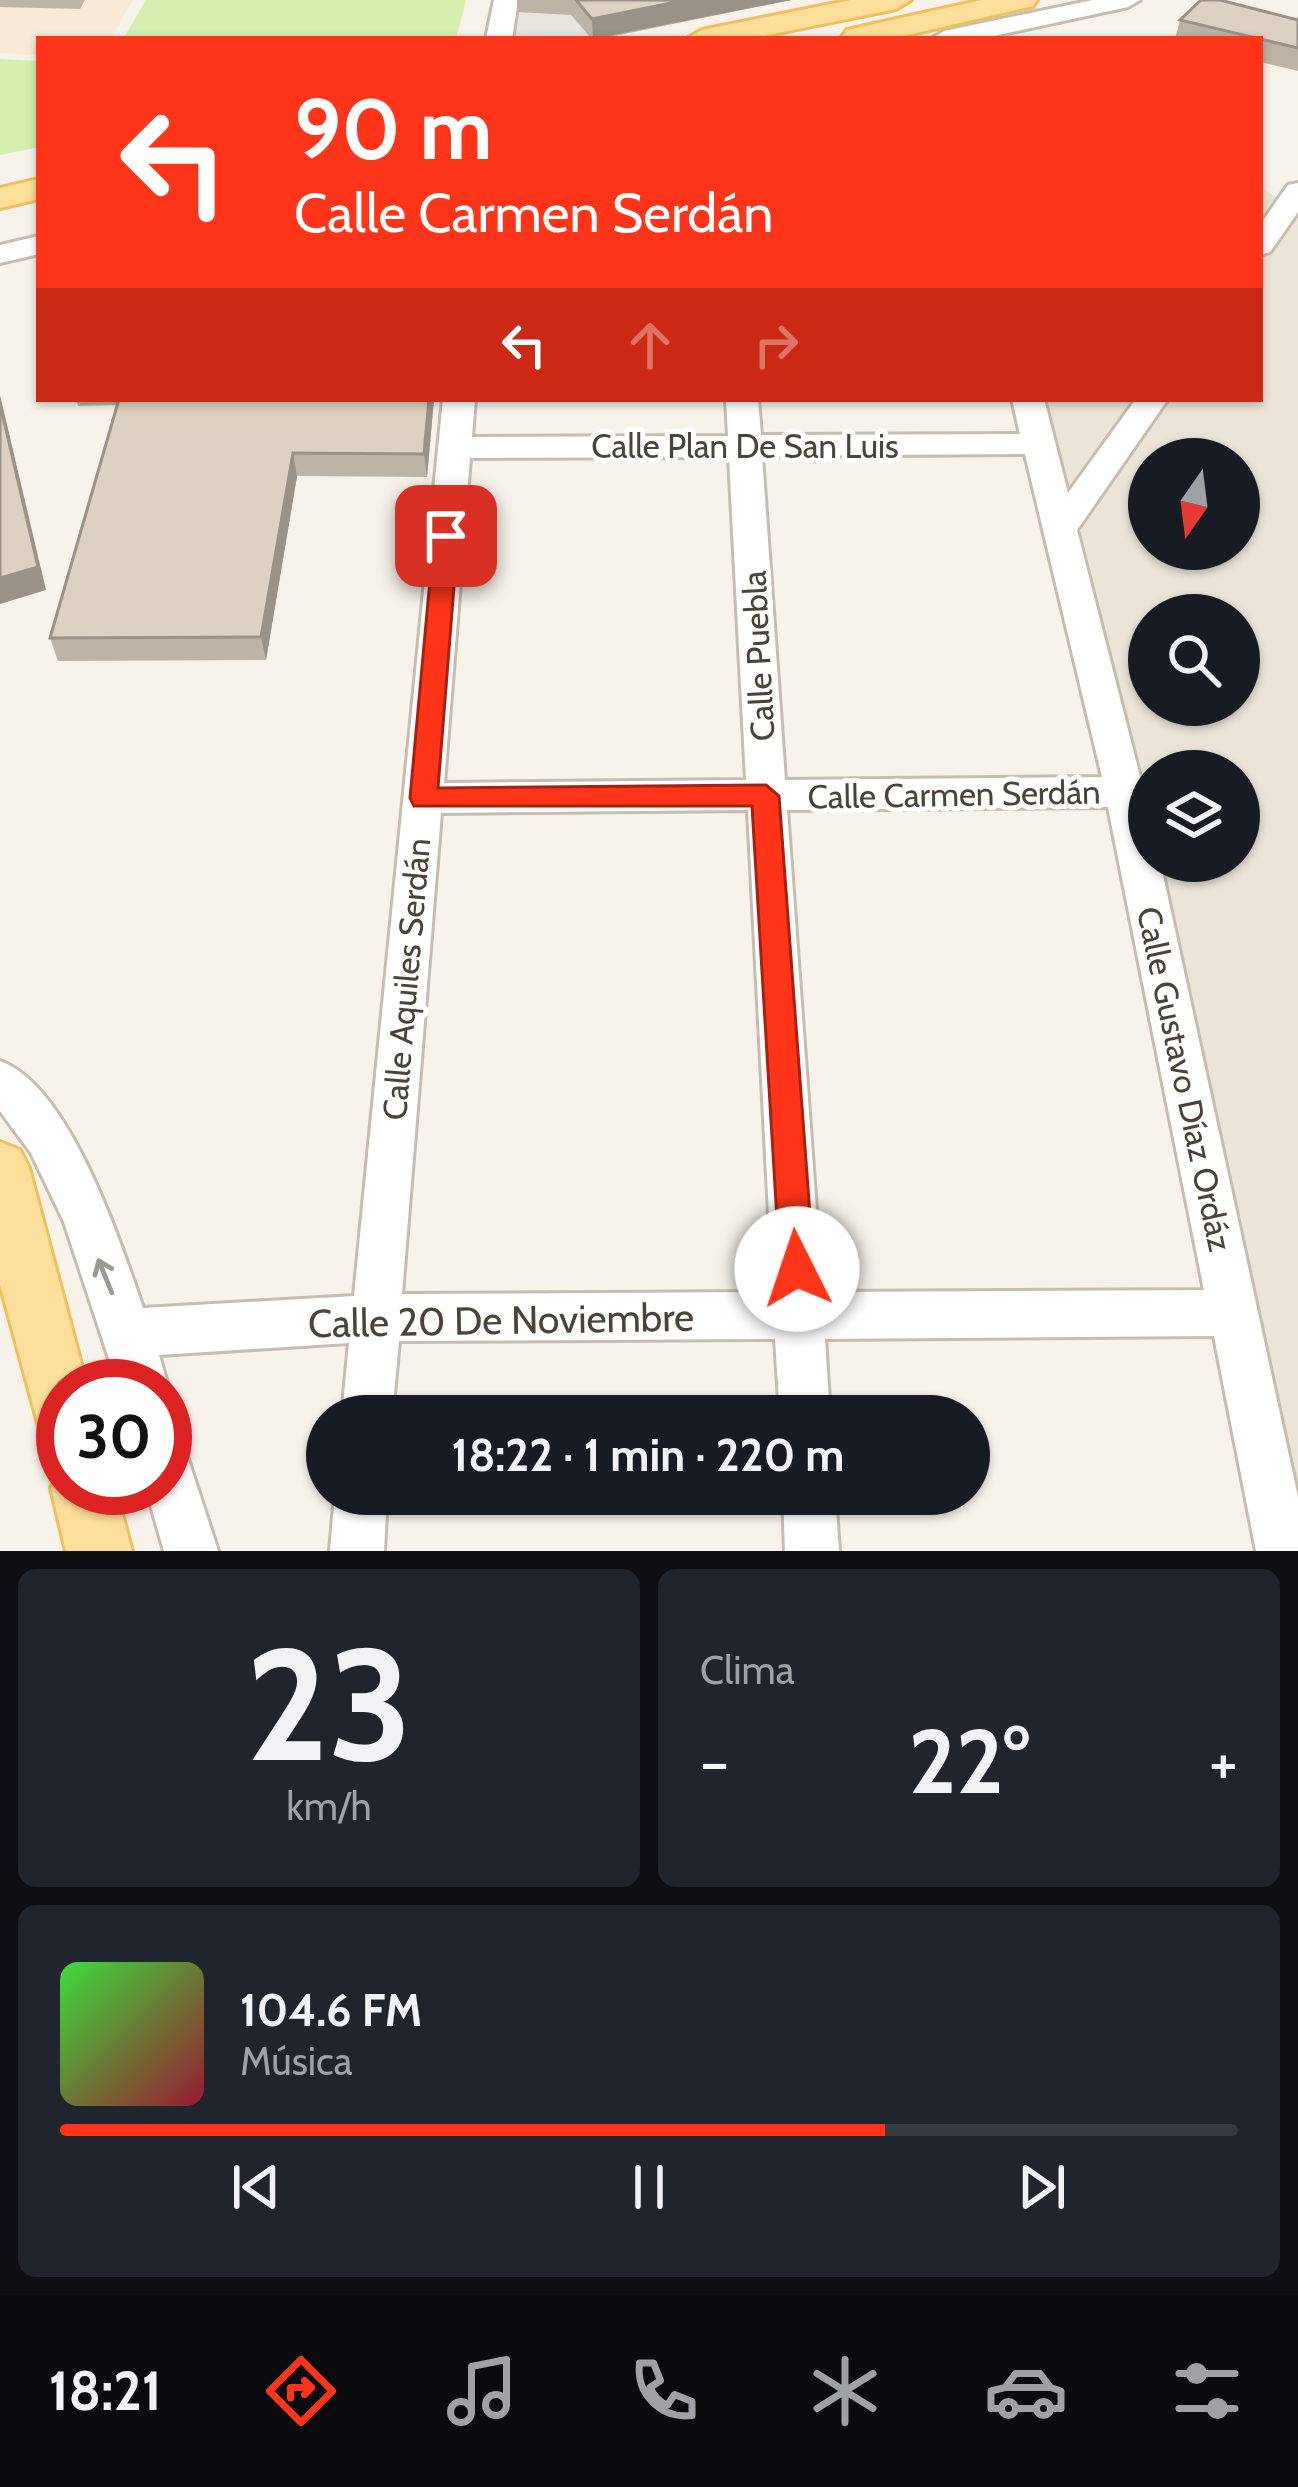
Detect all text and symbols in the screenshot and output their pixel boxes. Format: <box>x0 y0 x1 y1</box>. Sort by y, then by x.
text: 90 m <box>294 78 492 180</box>
icon: left <box>96 84 252 240</box>
text: Calle Carmen Serdán <box>294 180 773 246</box>
icon: left <box>491 312 557 378</box>
icon: ahead <box>617 312 683 378</box>
icon: right <box>743 312 809 378</box>
street label: Calle Plan De San Luis <box>591 426 899 466</box>
north arrow <box>1128 438 1260 570</box>
map controls <box>1128 438 1260 882</box>
pin <box>395 485 497 587</box>
icon: arrive <box>413 503 479 569</box>
street label: Calle Puebla <box>734 570 782 742</box>
button: search <box>1128 594 1260 726</box>
button: layers <box>1128 750 1260 882</box>
street label: Calle Carmen Serdán <box>807 771 1101 817</box>
street label: Calle Aquiles Serdán <box>374 836 438 1122</box>
street label: Calle Gustavo Díaz Ordáz <box>1129 903 1241 1255</box>
position arrow <box>734 1206 860 1332</box>
one-way arrow <box>93 1258 114 1295</box>
street label: Calle 20 De Noviembre <box>308 1293 694 1347</box>
speed limit sign: 30 <box>36 1359 192 1515</box>
text: 18:22 · 1 min · 220 m <box>452 1428 844 1482</box>
text: 23 <box>246 1609 412 1799</box>
text: Clima <box>700 1646 794 1694</box>
text: 22° <box>908 1706 1030 1816</box>
text: − <box>700 1721 729 1802</box>
text: + <box>1209 1721 1238 1802</box>
text: km/h <box>286 1782 372 1830</box>
text: 104.6 FM <box>240 1983 422 2037</box>
text: Música <box>240 2037 352 2085</box>
icon: previous <box>223 2154 289 2220</box>
icon: pause <box>616 2154 682 2220</box>
icon: next <box>1009 2154 1075 2220</box>
icon: directions <box>259 2349 343 2433</box>
icon: music <box>440 2349 524 2433</box>
icon: phone <box>622 2349 706 2433</box>
icon: climate <box>803 2349 887 2433</box>
icon: car <box>984 2349 1068 2433</box>
icon: filters <box>1165 2349 1249 2433</box>
text: 18:21 <box>49 2358 162 2424</box>

